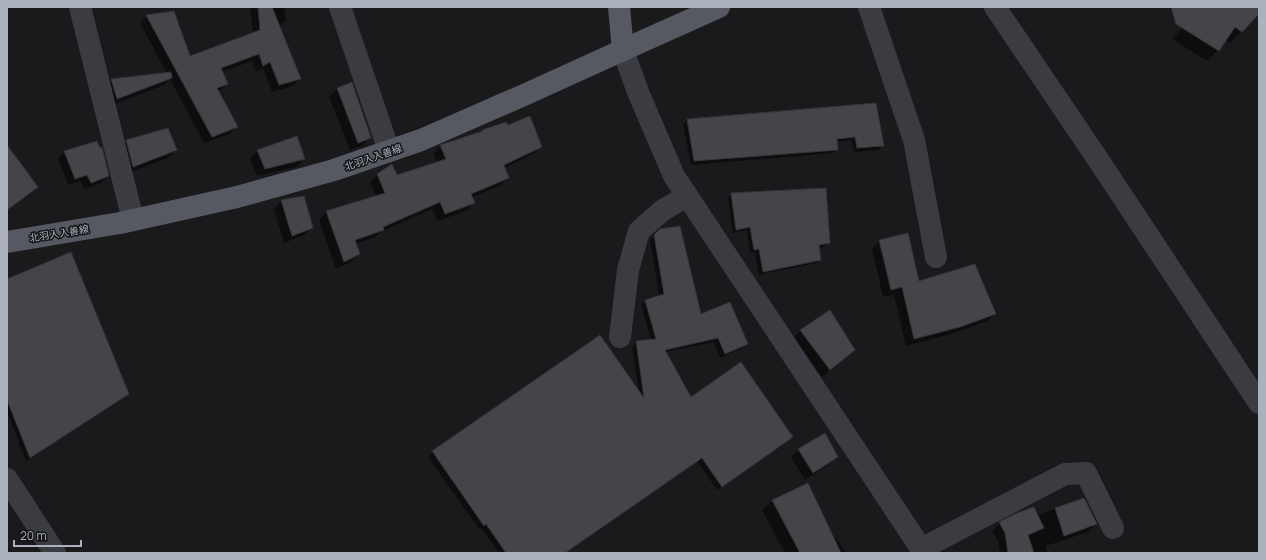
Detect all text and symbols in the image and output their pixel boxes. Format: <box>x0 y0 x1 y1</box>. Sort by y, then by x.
street label: 北羽入入善線 <box>342 141 404 173</box>
street label: 北羽入入善線 <box>28 221 90 245</box>
scale bar <box>14 522 81 548</box>
text: 20 m <box>20 527 47 544</box>

